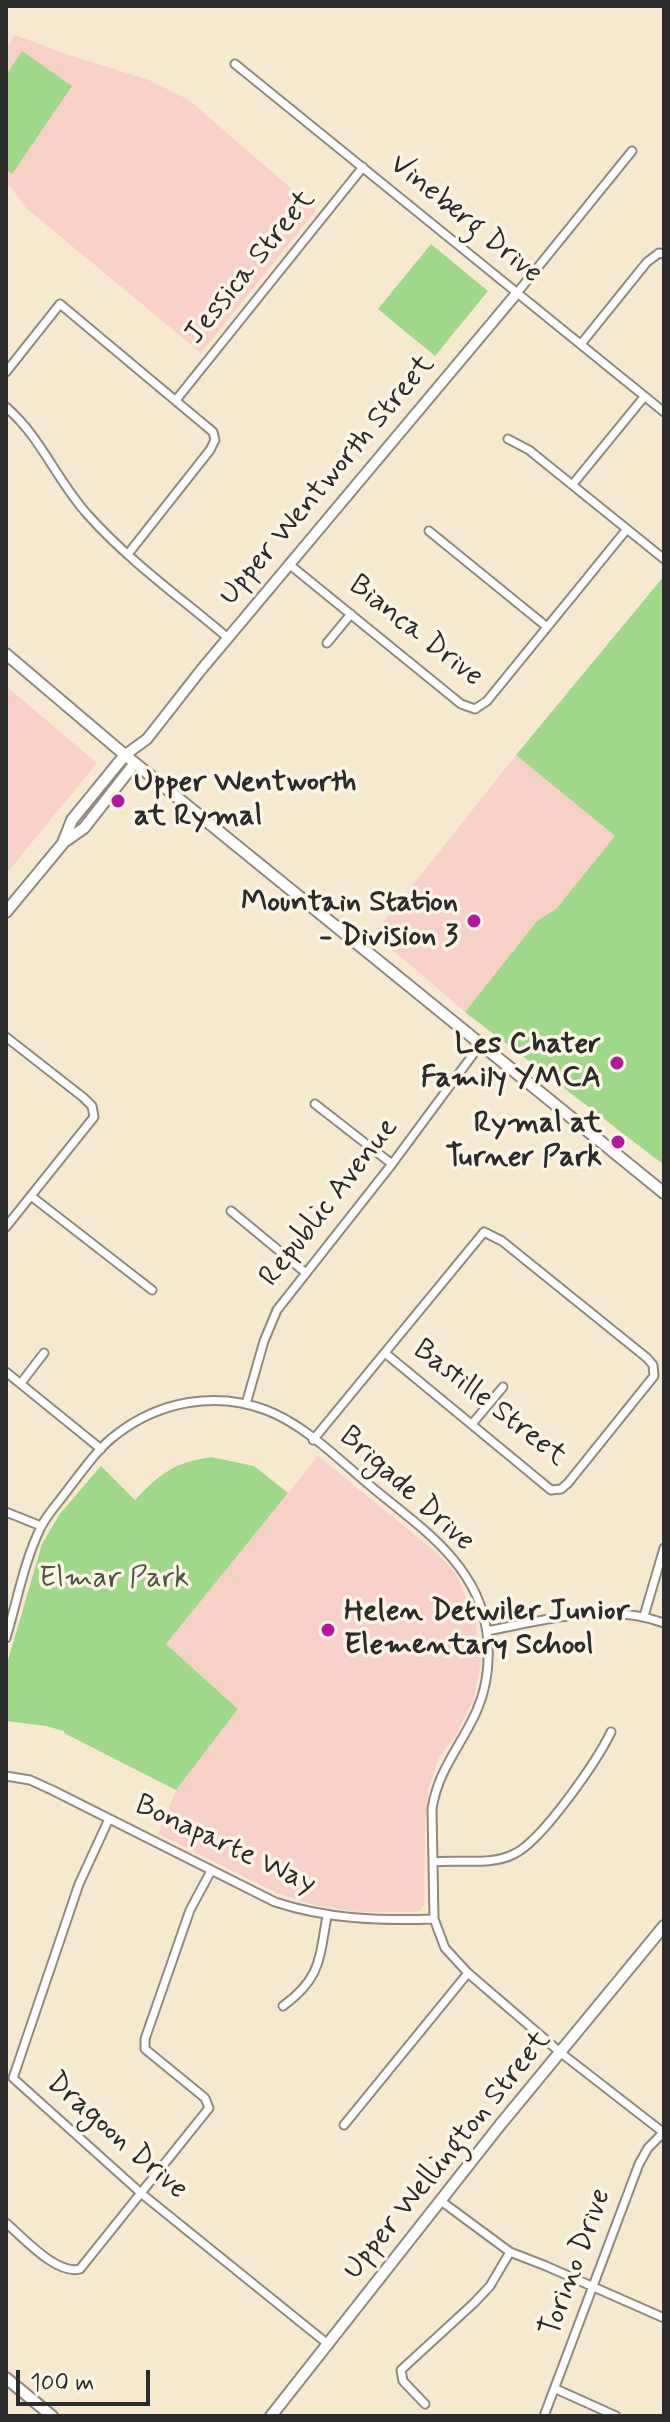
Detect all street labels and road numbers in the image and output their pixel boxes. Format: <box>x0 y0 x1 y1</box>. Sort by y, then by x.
street label: Vineberg Drive <box>381 147 549 293</box>
street label: Jessica Street <box>178 184 324 352</box>
street label: Upper Wentworth Street <box>212 348 444 614</box>
street label: Bianca Drive <box>340 568 490 696</box>
street label: Republic Avenue <box>253 1111 407 1295</box>
street label: Bastille Street <box>405 1333 573 1475</box>
street label: Brigade Drive <box>331 1420 481 1560</box>
street label: Bonaparte Way <box>129 1788 321 1904</box>
street label: Upper Wellington Street <box>336 2024 560 2288</box>
street label: Dragoon Drive <box>38 2066 194 2208</box>
street label: Torino Drive <box>534 2184 620 2342</box>

